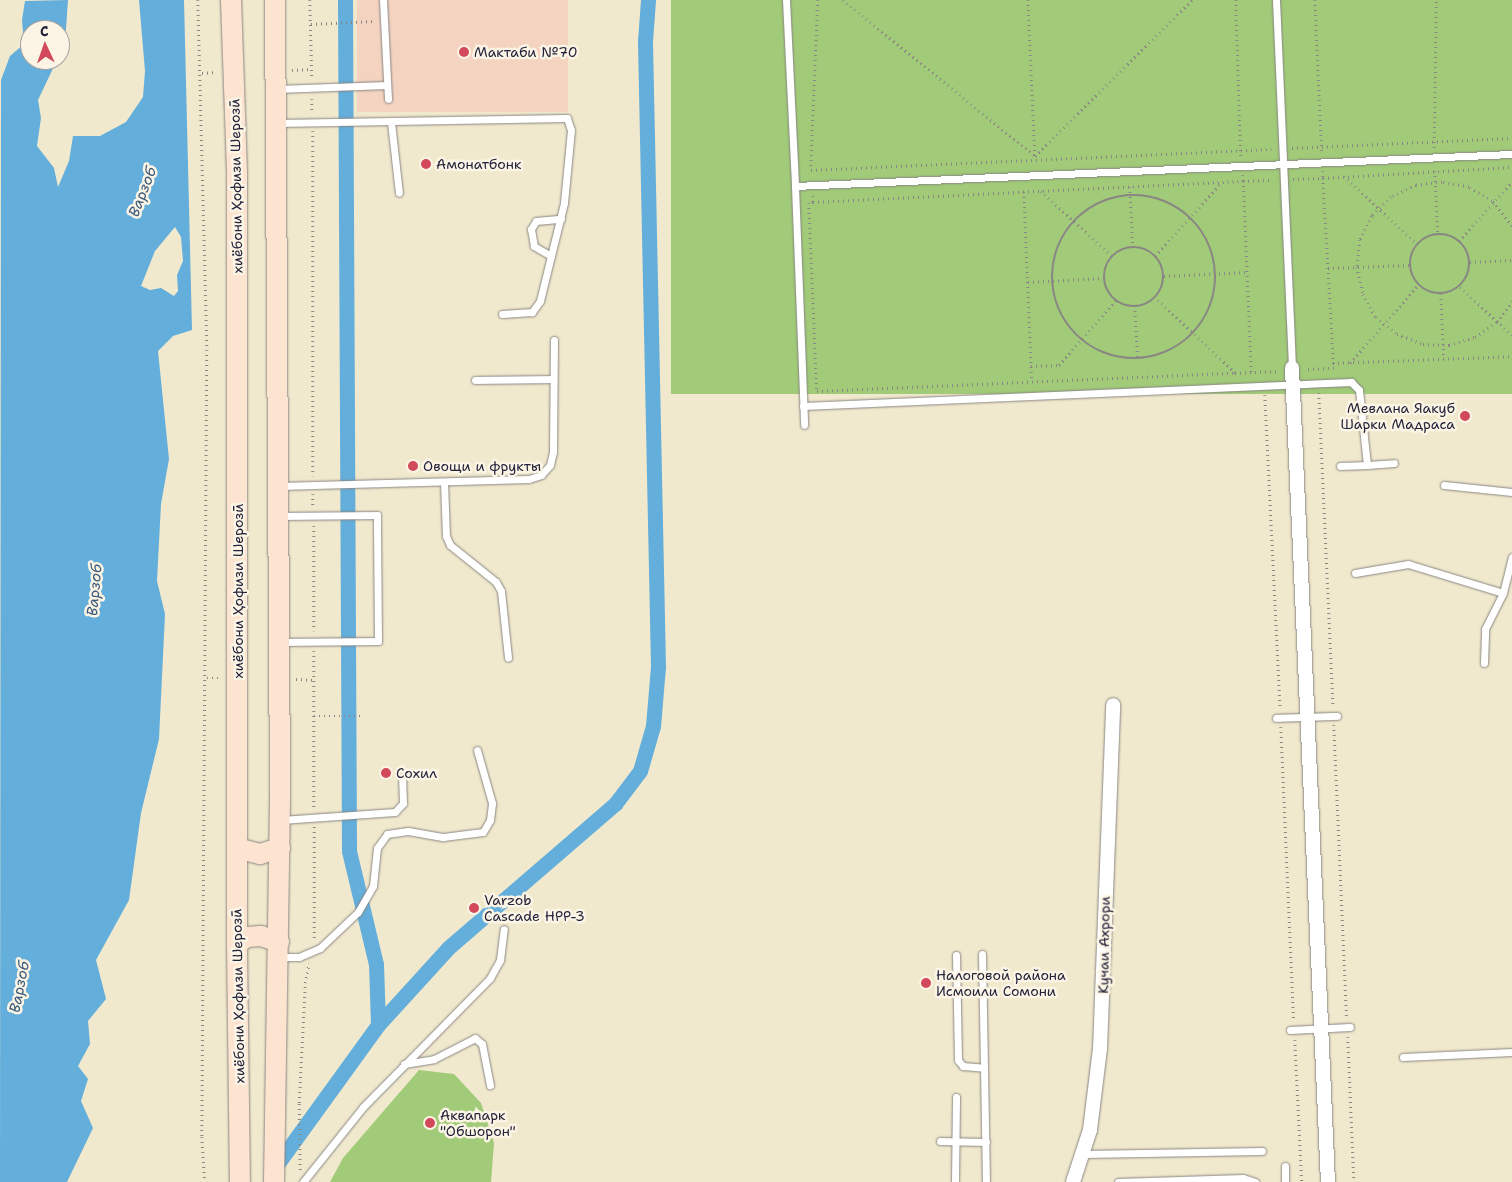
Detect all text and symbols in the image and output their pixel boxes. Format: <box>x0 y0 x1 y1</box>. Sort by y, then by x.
north arrow <box>20 20 70 70</box>
text: С <box>39 22 49 40</box>
place label: Мактаби №70 <box>474 44 577 60</box>
marker: Мактаби №70 <box>458 46 470 58</box>
street label: хиёбони Ҳофизи Шерозӣ <box>226 98 246 274</box>
place label: Амонатбонк <box>436 156 521 172</box>
marker: Амонатбонк <box>420 158 432 170</box>
water label: Варзоб <box>125 164 161 220</box>
place label: Мевлана Яакуб Шарки Мадраса <box>1341 400 1455 432</box>
marker: Мевлана Яакуб Шарки Мадраса <box>1459 410 1471 422</box>
place label: Овощи и фрукты <box>423 458 541 474</box>
marker: Овощи и фрукты <box>407 460 419 472</box>
street label: хиёбони Ҳофизи Шерозӣ <box>230 504 246 678</box>
water label: Варзоб <box>84 563 106 617</box>
place label: Сохил <box>396 765 437 781</box>
marker: Сохил <box>380 767 392 779</box>
place label: Varzob Cascade HPP-3 <box>484 892 585 924</box>
street label: Кучаи Ахрори <box>1095 896 1113 994</box>
marker: Varzob Cascade HPP-3 <box>468 902 480 914</box>
street label: хиёбони Ҳофизи Шерозӣ <box>228 908 248 1084</box>
water label: Варзоб <box>6 960 34 1014</box>
place label: Налоговой района Исмоили Сомони <box>936 967 1066 1000</box>
marker: Налоговой района Исмоили Сомони <box>920 977 932 989</box>
place label: Аквапарк "Обшорон" <box>440 1107 516 1140</box>
marker: Аквапарк "Обшорон" <box>424 1117 436 1129</box>

